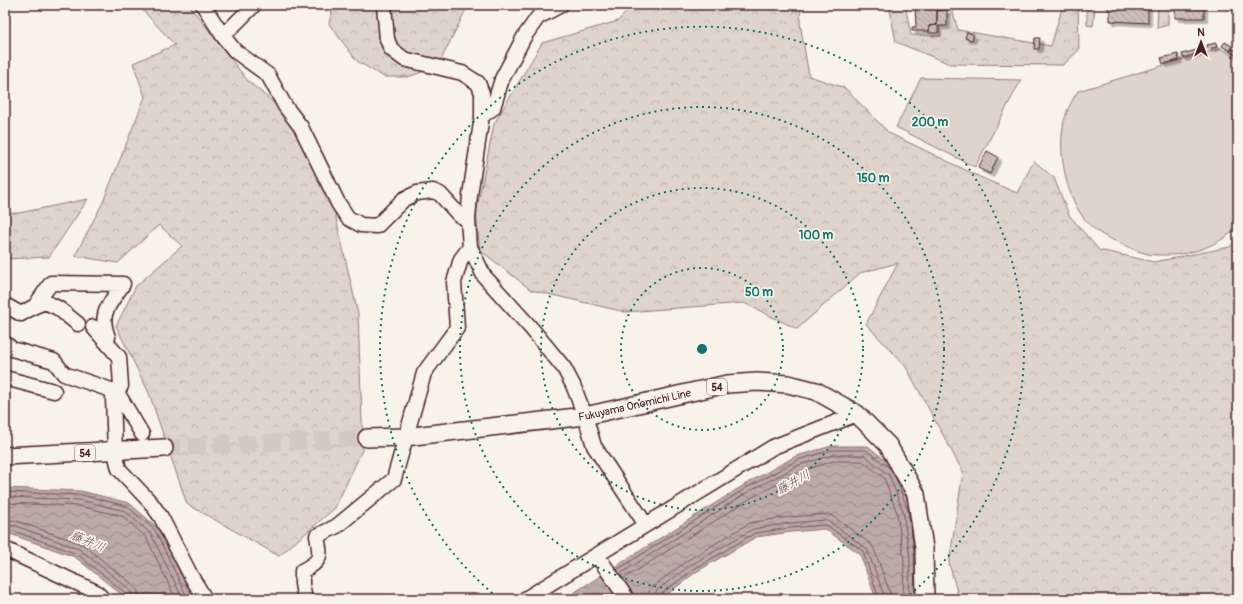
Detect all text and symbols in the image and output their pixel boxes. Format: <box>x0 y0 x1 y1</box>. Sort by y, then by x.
north arrow <box>1181 22 1221 62</box>
text: N <box>1197 26 1205 39</box>
text: 200 m <box>912 115 949 130</box>
text: 150 m <box>857 171 890 186</box>
text: 100 m <box>799 228 834 243</box>
text: 50 m <box>745 285 773 300</box>
centre of rings <box>695 342 709 356</box>
road number: 54 <box>707 379 727 395</box>
street label: Fukuyama Onomichi Line <box>578 386 693 424</box>
road number: 54 <box>75 445 95 461</box>
water label: 藤井川 <box>774 467 813 498</box>
water label: 藤井川 <box>68 528 107 555</box>

